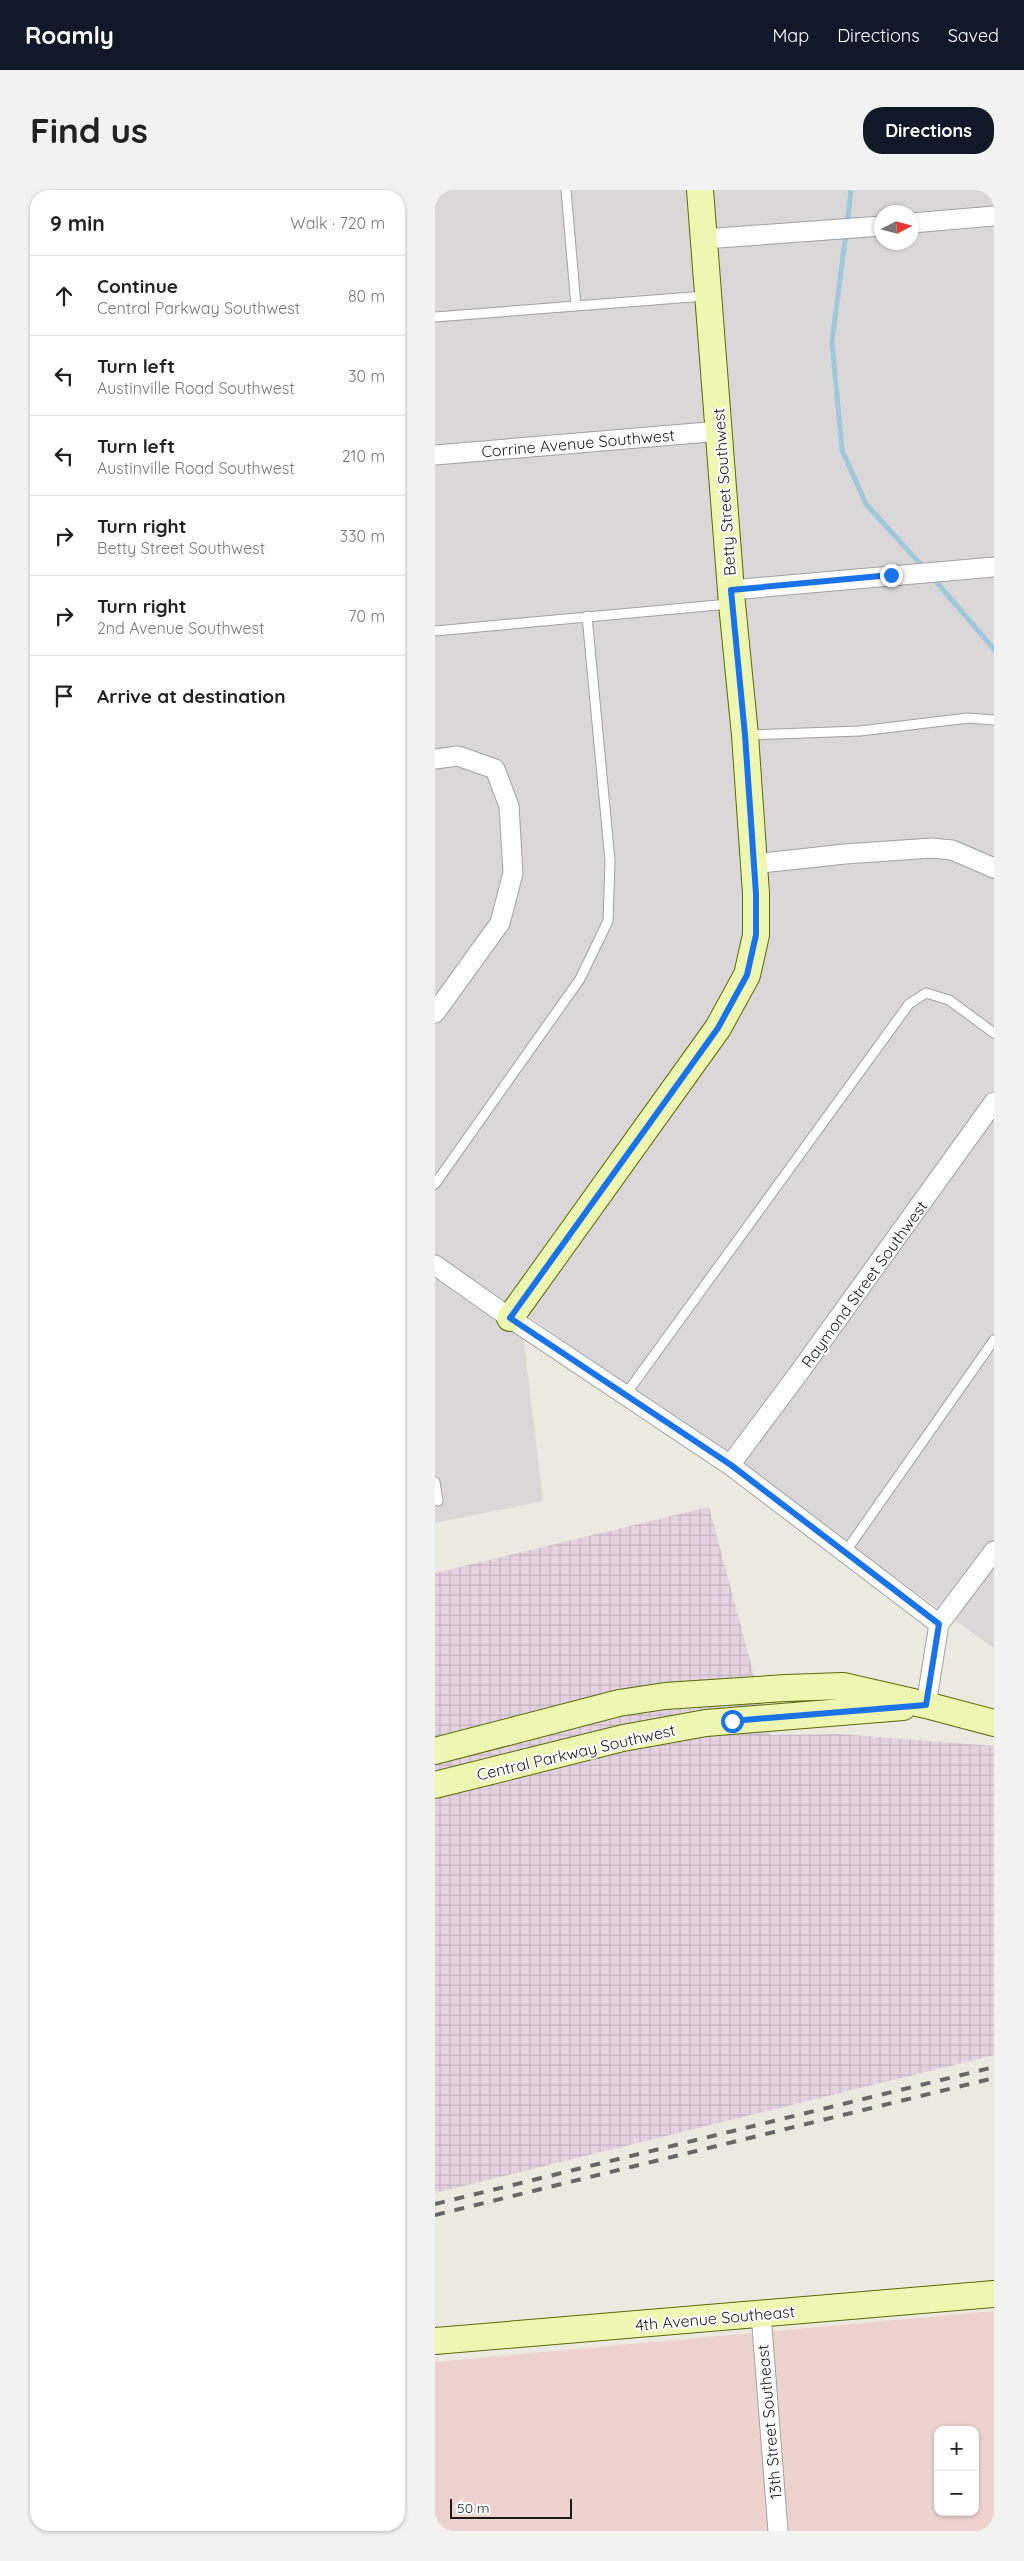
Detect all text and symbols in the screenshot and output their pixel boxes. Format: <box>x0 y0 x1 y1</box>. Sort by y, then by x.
text: Roamly <box>25 20 114 50</box>
text: Map <box>772 24 809 47</box>
text: Directions <box>837 24 920 47</box>
text: Saved <box>948 24 999 47</box>
button: Directions <box>863 107 994 154</box>
text: Find us <box>30 108 148 152</box>
north arrow <box>874 205 919 250</box>
text: 9 min <box>50 210 105 236</box>
text: Walk · 720 m <box>290 213 385 233</box>
text: Continue <box>97 274 178 298</box>
icon: ahead <box>50 282 78 310</box>
text: 80 m <box>348 286 385 306</box>
text: Central Parkway Southwest <box>97 298 300 318</box>
text: Turn left <box>97 354 175 378</box>
icon: left <box>50 362 78 390</box>
text: 30 m <box>348 366 385 386</box>
text: Austinville Road Southwest <box>97 378 295 398</box>
street label: Betty Street Southwest <box>708 407 740 577</box>
street label: Corrine Avenue Southwest <box>481 425 675 461</box>
text: Turn left <box>97 434 175 458</box>
icon: left <box>50 442 78 470</box>
text: 210 m <box>342 446 385 466</box>
text: Austinville Road Southwest <box>97 458 295 478</box>
text: Turn right <box>97 514 186 538</box>
icon: right <box>50 522 78 550</box>
text: 330 m <box>340 526 385 546</box>
text: Betty Street Southwest <box>97 538 265 558</box>
route end <box>880 564 903 587</box>
text: Turn right <box>97 594 186 618</box>
icon: right <box>50 602 78 630</box>
text: 70 m <box>348 606 385 626</box>
text: 2nd Avenue Southwest <box>97 618 265 638</box>
icon: arrive <box>50 682 78 710</box>
text: Arrive at destination <box>97 684 286 708</box>
street label: Raymond Street Southwest <box>797 1197 931 1371</box>
route start <box>721 1710 744 1733</box>
street label: Central Parkway Southwest <box>475 1719 677 1785</box>
street label: 4th Avenue Southeast <box>634 2301 796 2335</box>
street label: 13th Street Southeast <box>752 2344 786 2500</box>
map controls <box>934 2426 979 2516</box>
button: + <box>934 2426 979 2471</box>
button: − <box>934 2471 979 2516</box>
scale bar <box>450 2496 573 2519</box>
text: 50 m <box>457 2499 490 2517</box>

